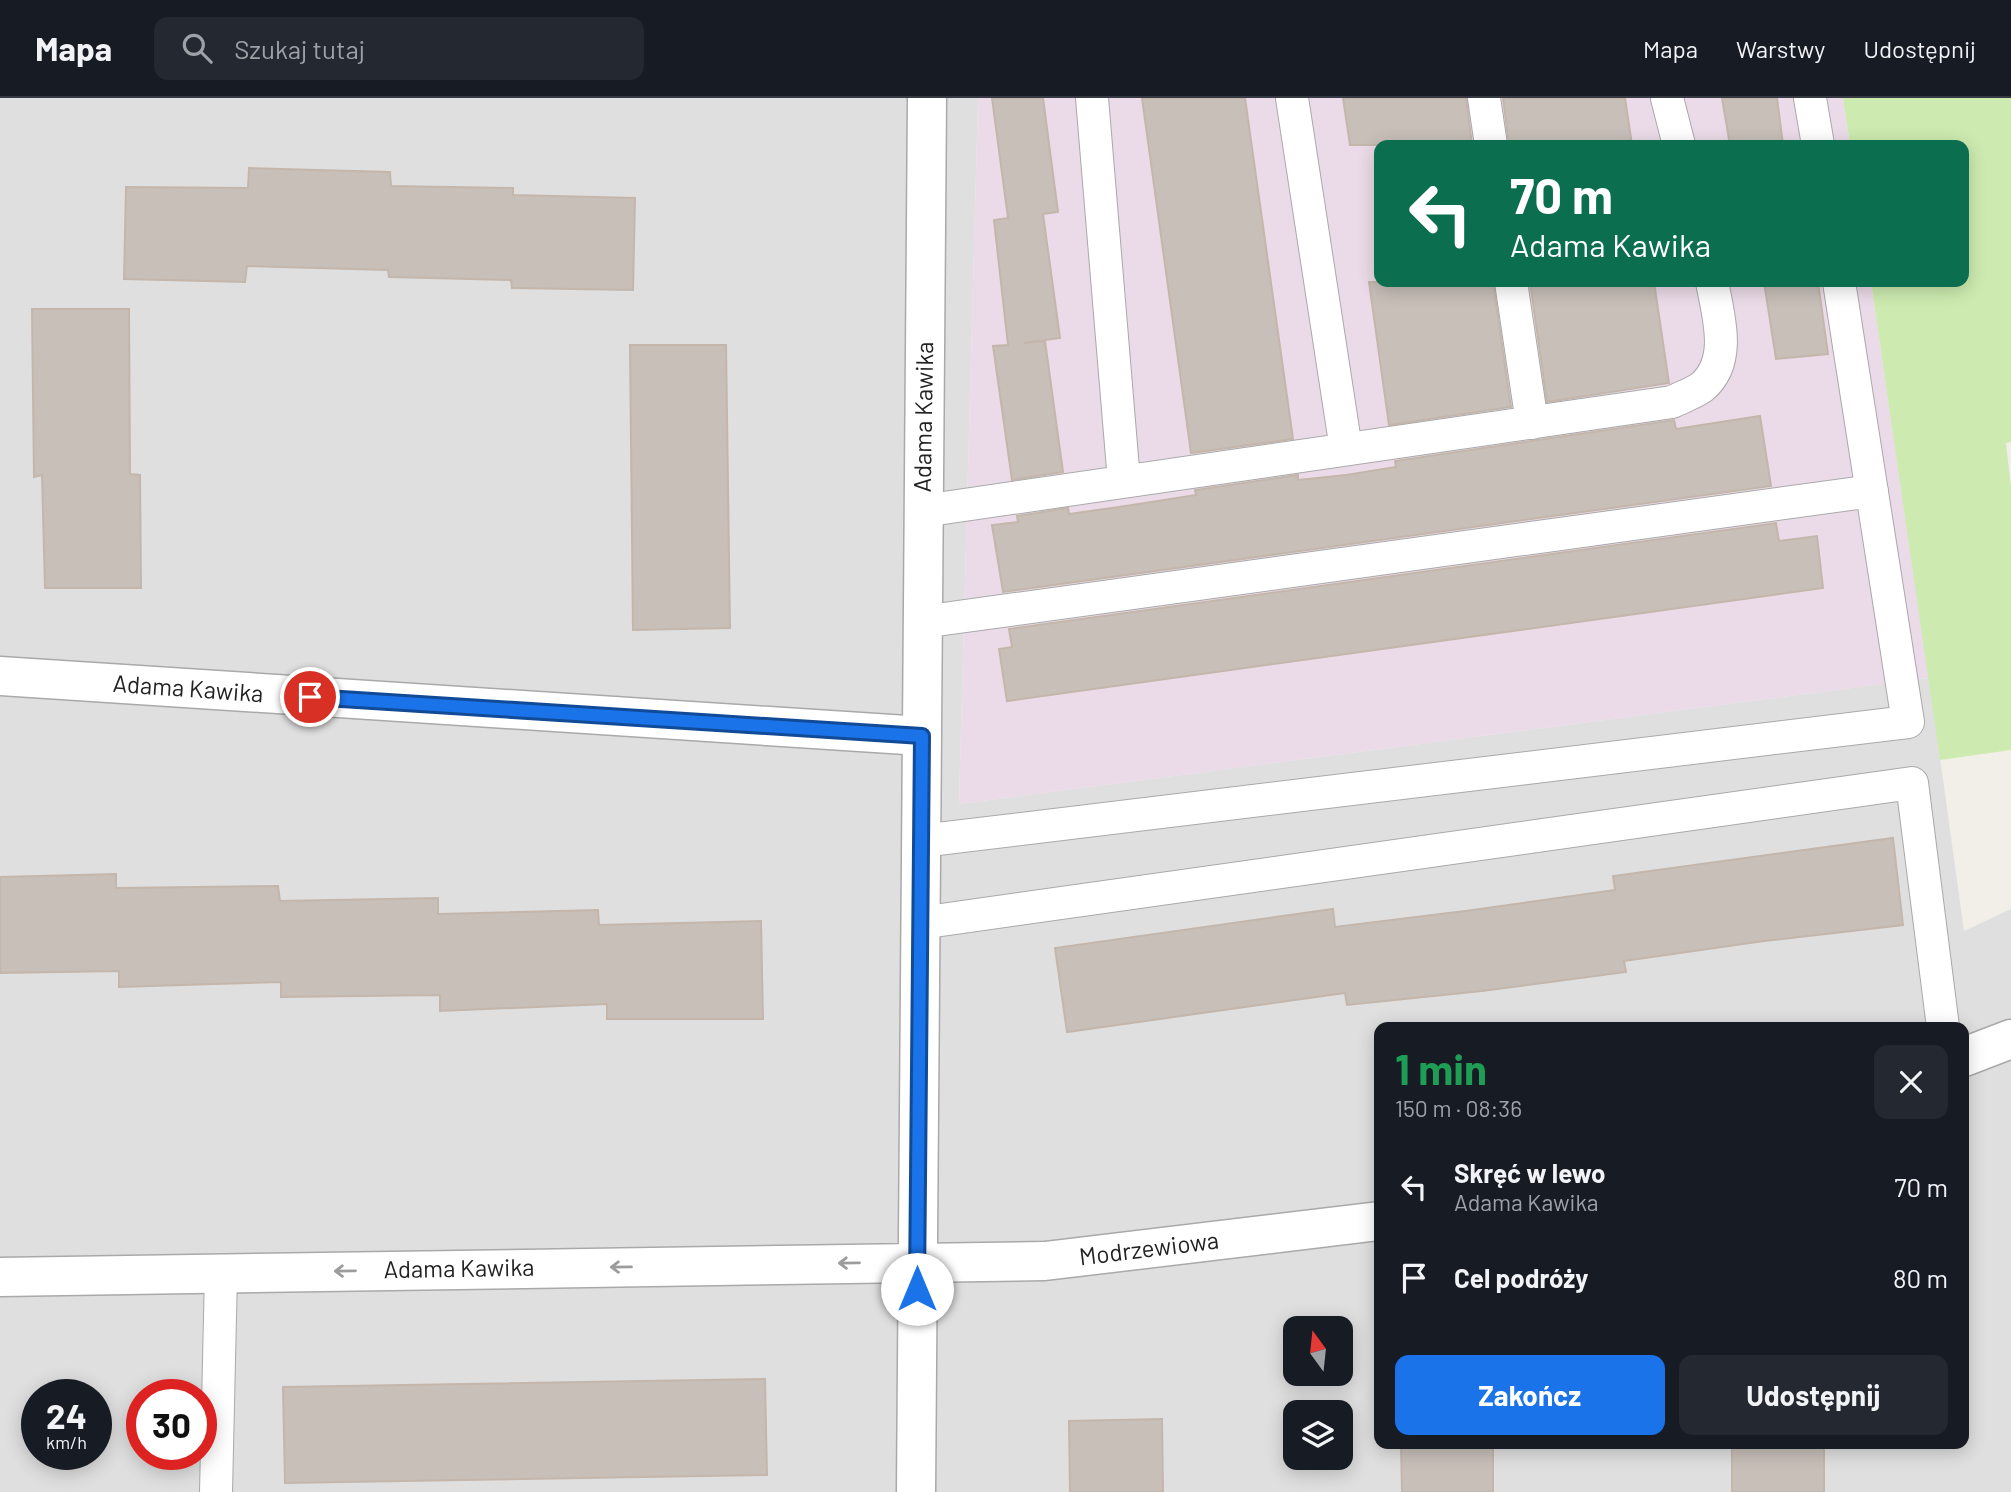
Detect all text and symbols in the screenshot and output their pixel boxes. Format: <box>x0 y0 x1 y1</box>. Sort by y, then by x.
search box <box>154 17 644 80</box>
text: Mapa <box>35 28 112 68</box>
icon: search <box>178 29 216 67</box>
text: Szukaj tutaj <box>234 33 365 64</box>
text: Mapa <box>1643 34 1698 63</box>
text: Warstwy <box>1736 34 1825 63</box>
text: Udostępnij <box>1863 34 1976 63</box>
text: 70 m <box>1510 165 1613 224</box>
icon: left <box>1395 168 1486 259</box>
text: Adama Kawika <box>1510 225 1711 263</box>
street label: Adama Kawika <box>907 341 938 493</box>
pin <box>280 667 340 727</box>
street label: Adama Kawika <box>112 668 264 707</box>
icon: arrive <box>291 678 329 716</box>
text: 1 min <box>1395 1043 1487 1093</box>
button: close <box>1874 1045 1948 1119</box>
text: 150 m · 08:36 <box>1395 1094 1522 1122</box>
text: Skręć w lewo <box>1454 1157 1606 1188</box>
icon: left <box>1395 1168 1433 1206</box>
text: 70 m <box>1894 1171 1948 1202</box>
text: Adama Kawika <box>1454 1188 1599 1216</box>
street label: Modrzewiowa <box>1077 1225 1220 1270</box>
street label: Adama Kawika <box>383 1252 535 1283</box>
position arrow <box>880 1252 954 1326</box>
one-way arrow <box>838 1256 861 1270</box>
icon: arrive <box>1395 1259 1433 1297</box>
one-way arrow <box>610 1260 633 1274</box>
text: Cel podróży <box>1454 1262 1588 1293</box>
text: 80 m <box>1893 1262 1948 1293</box>
one-way arrow <box>334 1264 357 1278</box>
north arrow <box>1283 1316 1353 1386</box>
map controls <box>1283 1316 1353 1470</box>
button: Zakończ <box>1395 1355 1665 1435</box>
button: Udostępnij <box>1679 1355 1948 1435</box>
speed limit sign: 30 <box>126 1379 217 1470</box>
text: 24 <box>46 1394 87 1436</box>
button: layers <box>1283 1400 1353 1470</box>
text: km/h <box>46 1431 87 1453</box>

